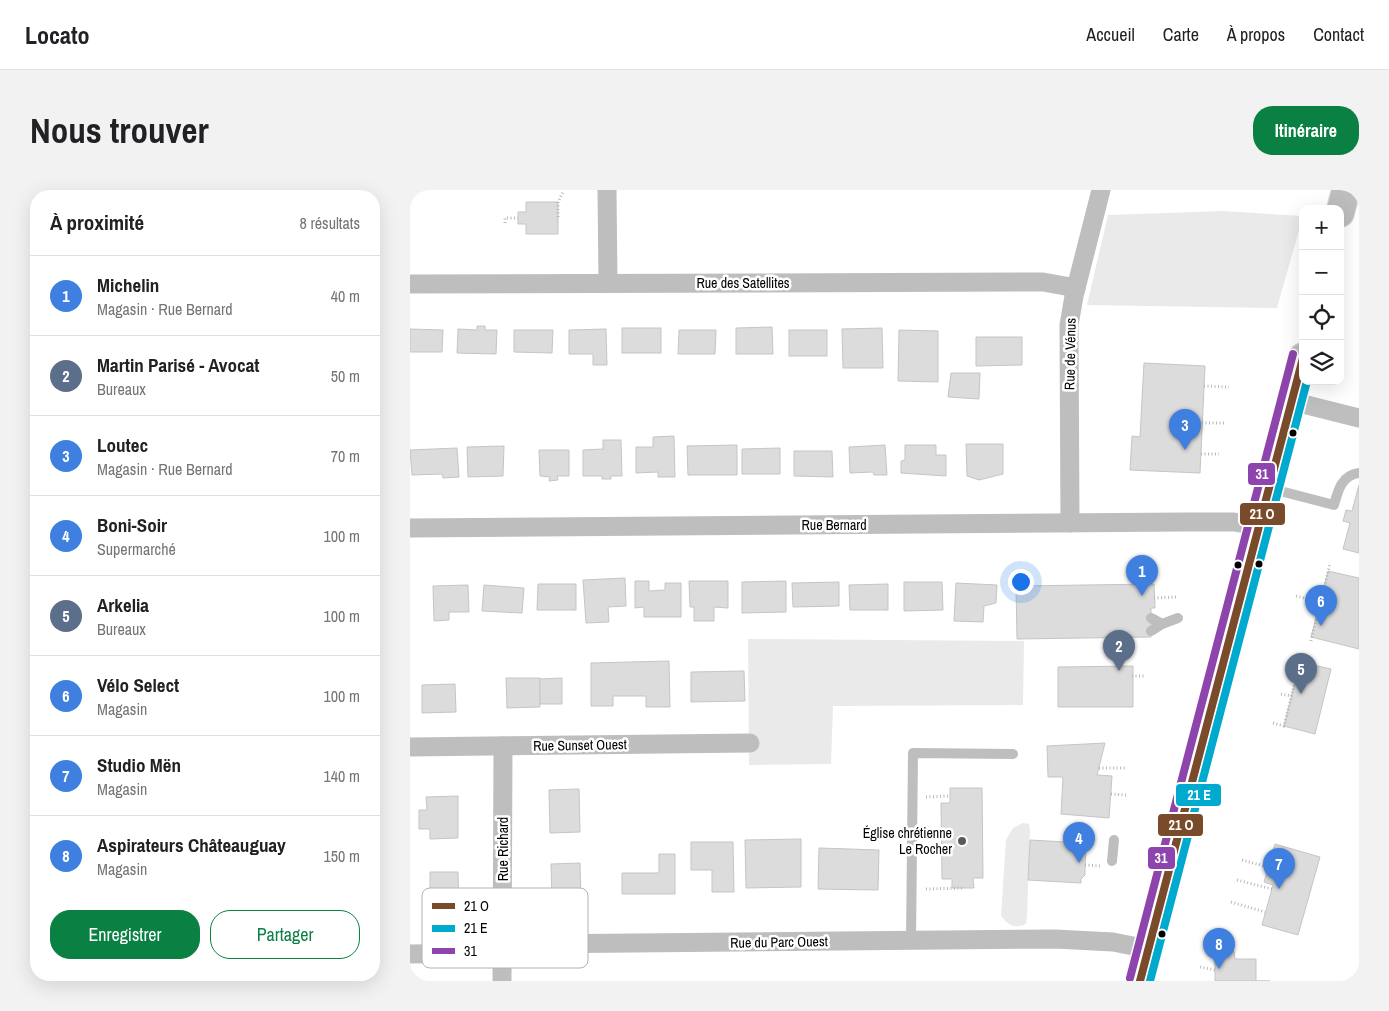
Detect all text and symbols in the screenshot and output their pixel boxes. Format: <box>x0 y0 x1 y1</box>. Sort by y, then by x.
text: Locato <box>25 19 90 51</box>
text: Accueil <box>1086 22 1135 47</box>
text: Carte <box>1163 22 1199 47</box>
text: À propos <box>1227 22 1285 47</box>
text: Contact <box>1313 22 1364 47</box>
button: Itinéraire <box>1253 106 1359 155</box>
text: Nous trouver <box>30 107 209 154</box>
map controls <box>1299 205 1344 385</box>
button: + <box>1299 205 1344 250</box>
text: À proximité <box>50 208 144 237</box>
text: 8 résultats <box>299 212 360 234</box>
button: − <box>1299 250 1344 295</box>
text: Michelin <box>97 272 159 298</box>
street label: Rue des Satellites <box>696 274 790 292</box>
text: 1 <box>62 285 70 307</box>
text: 40 m <box>331 285 360 307</box>
button: locate <box>1299 295 1344 340</box>
text: Magasin · Rue Bernard <box>97 298 233 320</box>
street label: Rue de Vénus <box>1060 318 1080 390</box>
button: layers <box>1299 340 1344 385</box>
text: Martin Parisé - Avocat <box>97 352 260 378</box>
text: 2 <box>62 365 70 387</box>
text: 50 m <box>331 365 360 387</box>
text: Bureaux <box>97 378 146 400</box>
pin: 3 <box>1169 409 1201 450</box>
unlabelled marker <box>1288 428 1298 438</box>
text: Loutec <box>97 432 148 458</box>
text: 3 <box>62 445 70 467</box>
text: 70 m <box>331 445 360 467</box>
text: Magasin · Rue Bernard <box>97 458 233 480</box>
line badge: 31 <box>1247 462 1276 486</box>
text: 31 <box>1256 465 1269 483</box>
line badge: 21 O <box>1239 502 1286 526</box>
text: 21 O <box>1250 505 1275 523</box>
text: Boni-Soir <box>97 512 167 538</box>
street label: Rue Bernard <box>801 516 867 534</box>
text: 4 <box>62 525 70 547</box>
text: 100 m <box>324 525 360 547</box>
text: Supermarché <box>97 538 176 560</box>
pin: 1 <box>1126 555 1158 596</box>
unlabelled marker <box>1254 559 1264 569</box>
unlabelled marker <box>1233 560 1243 570</box>
your location <box>1008 569 1034 595</box>
pin: 6 <box>1305 585 1337 626</box>
text: Arkelia <box>97 592 149 618</box>
text: 5 <box>62 605 70 627</box>
text: 100 m <box>324 605 360 627</box>
text: Bureaux <box>97 618 146 640</box>
pin: 2 <box>1103 630 1135 671</box>
pin: 5 <box>1285 653 1317 694</box>
text: Vélo Select <box>97 672 179 698</box>
text: 6 <box>62 685 70 707</box>
text: 100 m <box>324 685 360 707</box>
text: Magasin <box>97 698 147 720</box>
street label: Rue Sunset Ouest <box>533 735 627 755</box>
text: Studio Mën <box>97 752 181 778</box>
text: 7 <box>62 765 70 787</box>
text: 140 m <box>324 765 360 787</box>
text: Magasin <box>97 778 147 800</box>
line badge: 21 E <box>1175 783 1222 807</box>
text: 21 E <box>1187 786 1211 804</box>
line badge: 21 O <box>1157 813 1204 837</box>
text: 21 O <box>1169 816 1194 834</box>
street label: Rue Richard <box>494 817 512 881</box>
pin: 4 <box>1063 822 1095 863</box>
place label: Église chrétienne Le Rocher <box>863 824 952 858</box>
text: Aspirateurs Châteauguay <box>97 832 286 858</box>
marker: Église chrétienne Le Rocher <box>956 835 968 847</box>
text: 8 <box>62 845 70 867</box>
text: 150 m <box>324 845 360 867</box>
line badge: 31 <box>1147 846 1176 870</box>
pin: 7 <box>1263 848 1295 889</box>
text: 31 <box>1155 849 1168 867</box>
text: Magasin <box>97 858 147 880</box>
legend <box>422 888 588 968</box>
text: 21 O <box>464 897 489 915</box>
button: Enregistrer <box>50 910 200 959</box>
button: Partager <box>210 910 360 959</box>
text: 21 E <box>464 919 488 937</box>
pin: 8 <box>1203 928 1235 969</box>
unlabelled marker <box>1157 929 1167 939</box>
street label: Rue du Parc Ouest <box>730 932 828 952</box>
text: 31 <box>464 942 477 960</box>

